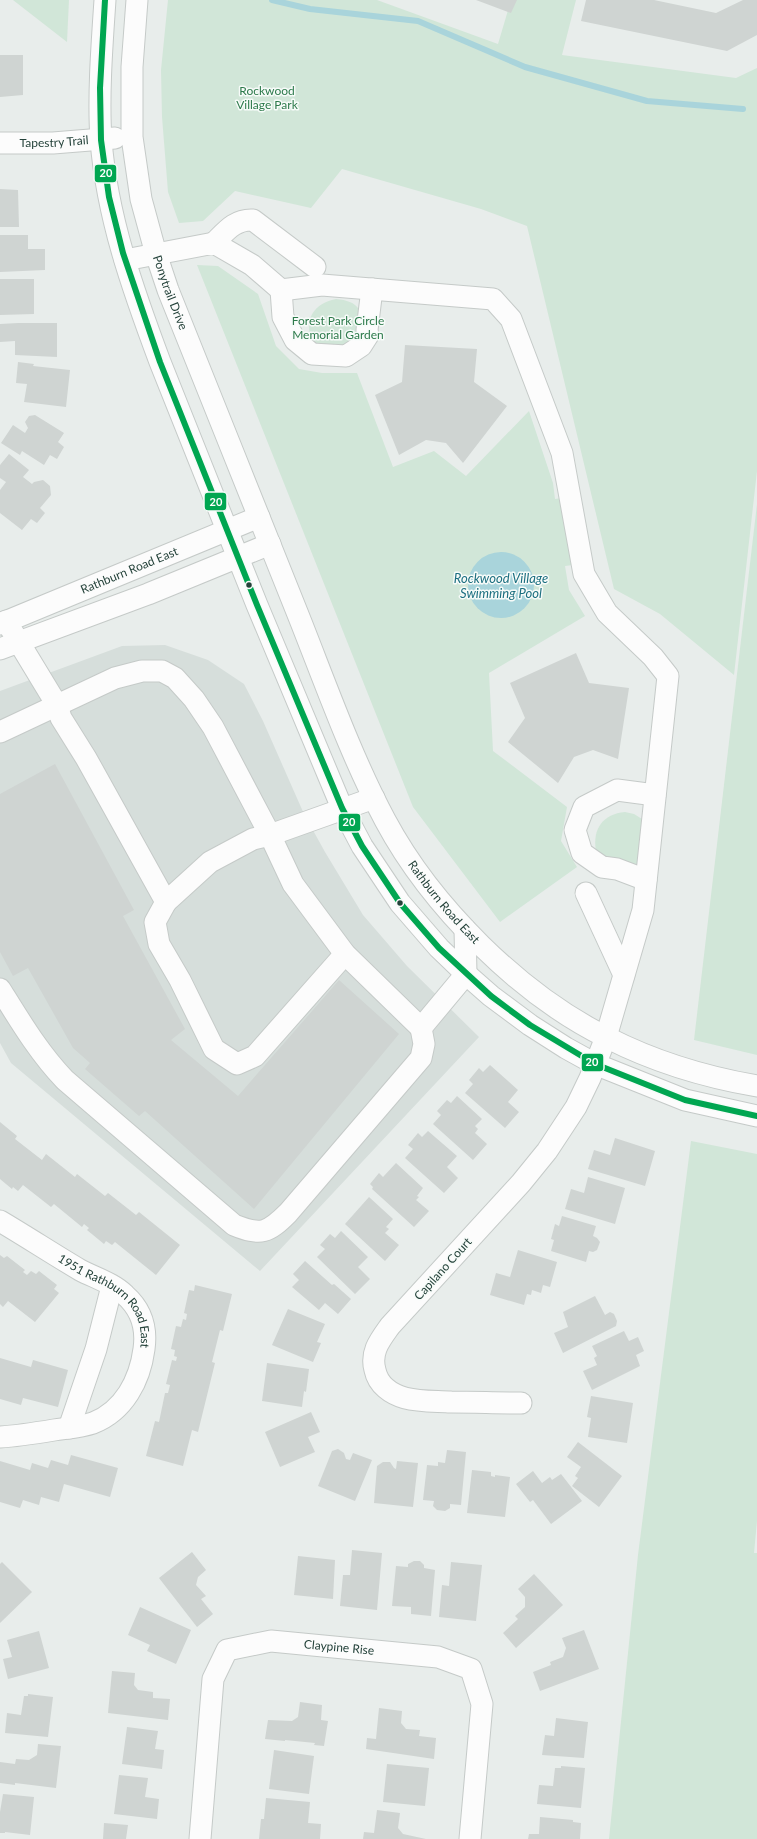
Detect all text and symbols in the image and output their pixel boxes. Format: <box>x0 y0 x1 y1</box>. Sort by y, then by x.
park label: Rockwood Village Park <box>236 83 299 112</box>
street label: Tapestry Trail <box>19 132 89 150</box>
line badge: 20 <box>94 164 117 183</box>
text: 20 <box>100 166 113 179</box>
street label: Ponytrail Drive <box>150 253 191 332</box>
park label: Forest Park Circle Memorial Garden <box>292 313 384 342</box>
line badge: 20 <box>204 492 227 511</box>
text: 20 <box>210 495 223 508</box>
street label: Rathburn Road East <box>78 543 181 597</box>
water label: Rockwood Village Swimming Pool <box>454 570 548 601</box>
unlabelled marker <box>244 580 254 590</box>
line badge: 20 <box>338 813 361 832</box>
text: 20 <box>343 815 356 828</box>
street label: Rathburn Road East <box>405 857 484 947</box>
unlabelled marker <box>395 898 405 908</box>
line badge: 20 <box>581 1053 604 1072</box>
text: 20 <box>586 1055 599 1068</box>
street label: Capilano Court <box>411 1234 475 1303</box>
street label: 1951 Rathburn Road East <box>56 1251 153 1350</box>
street label: Claypine Rise <box>303 1636 375 1658</box>

